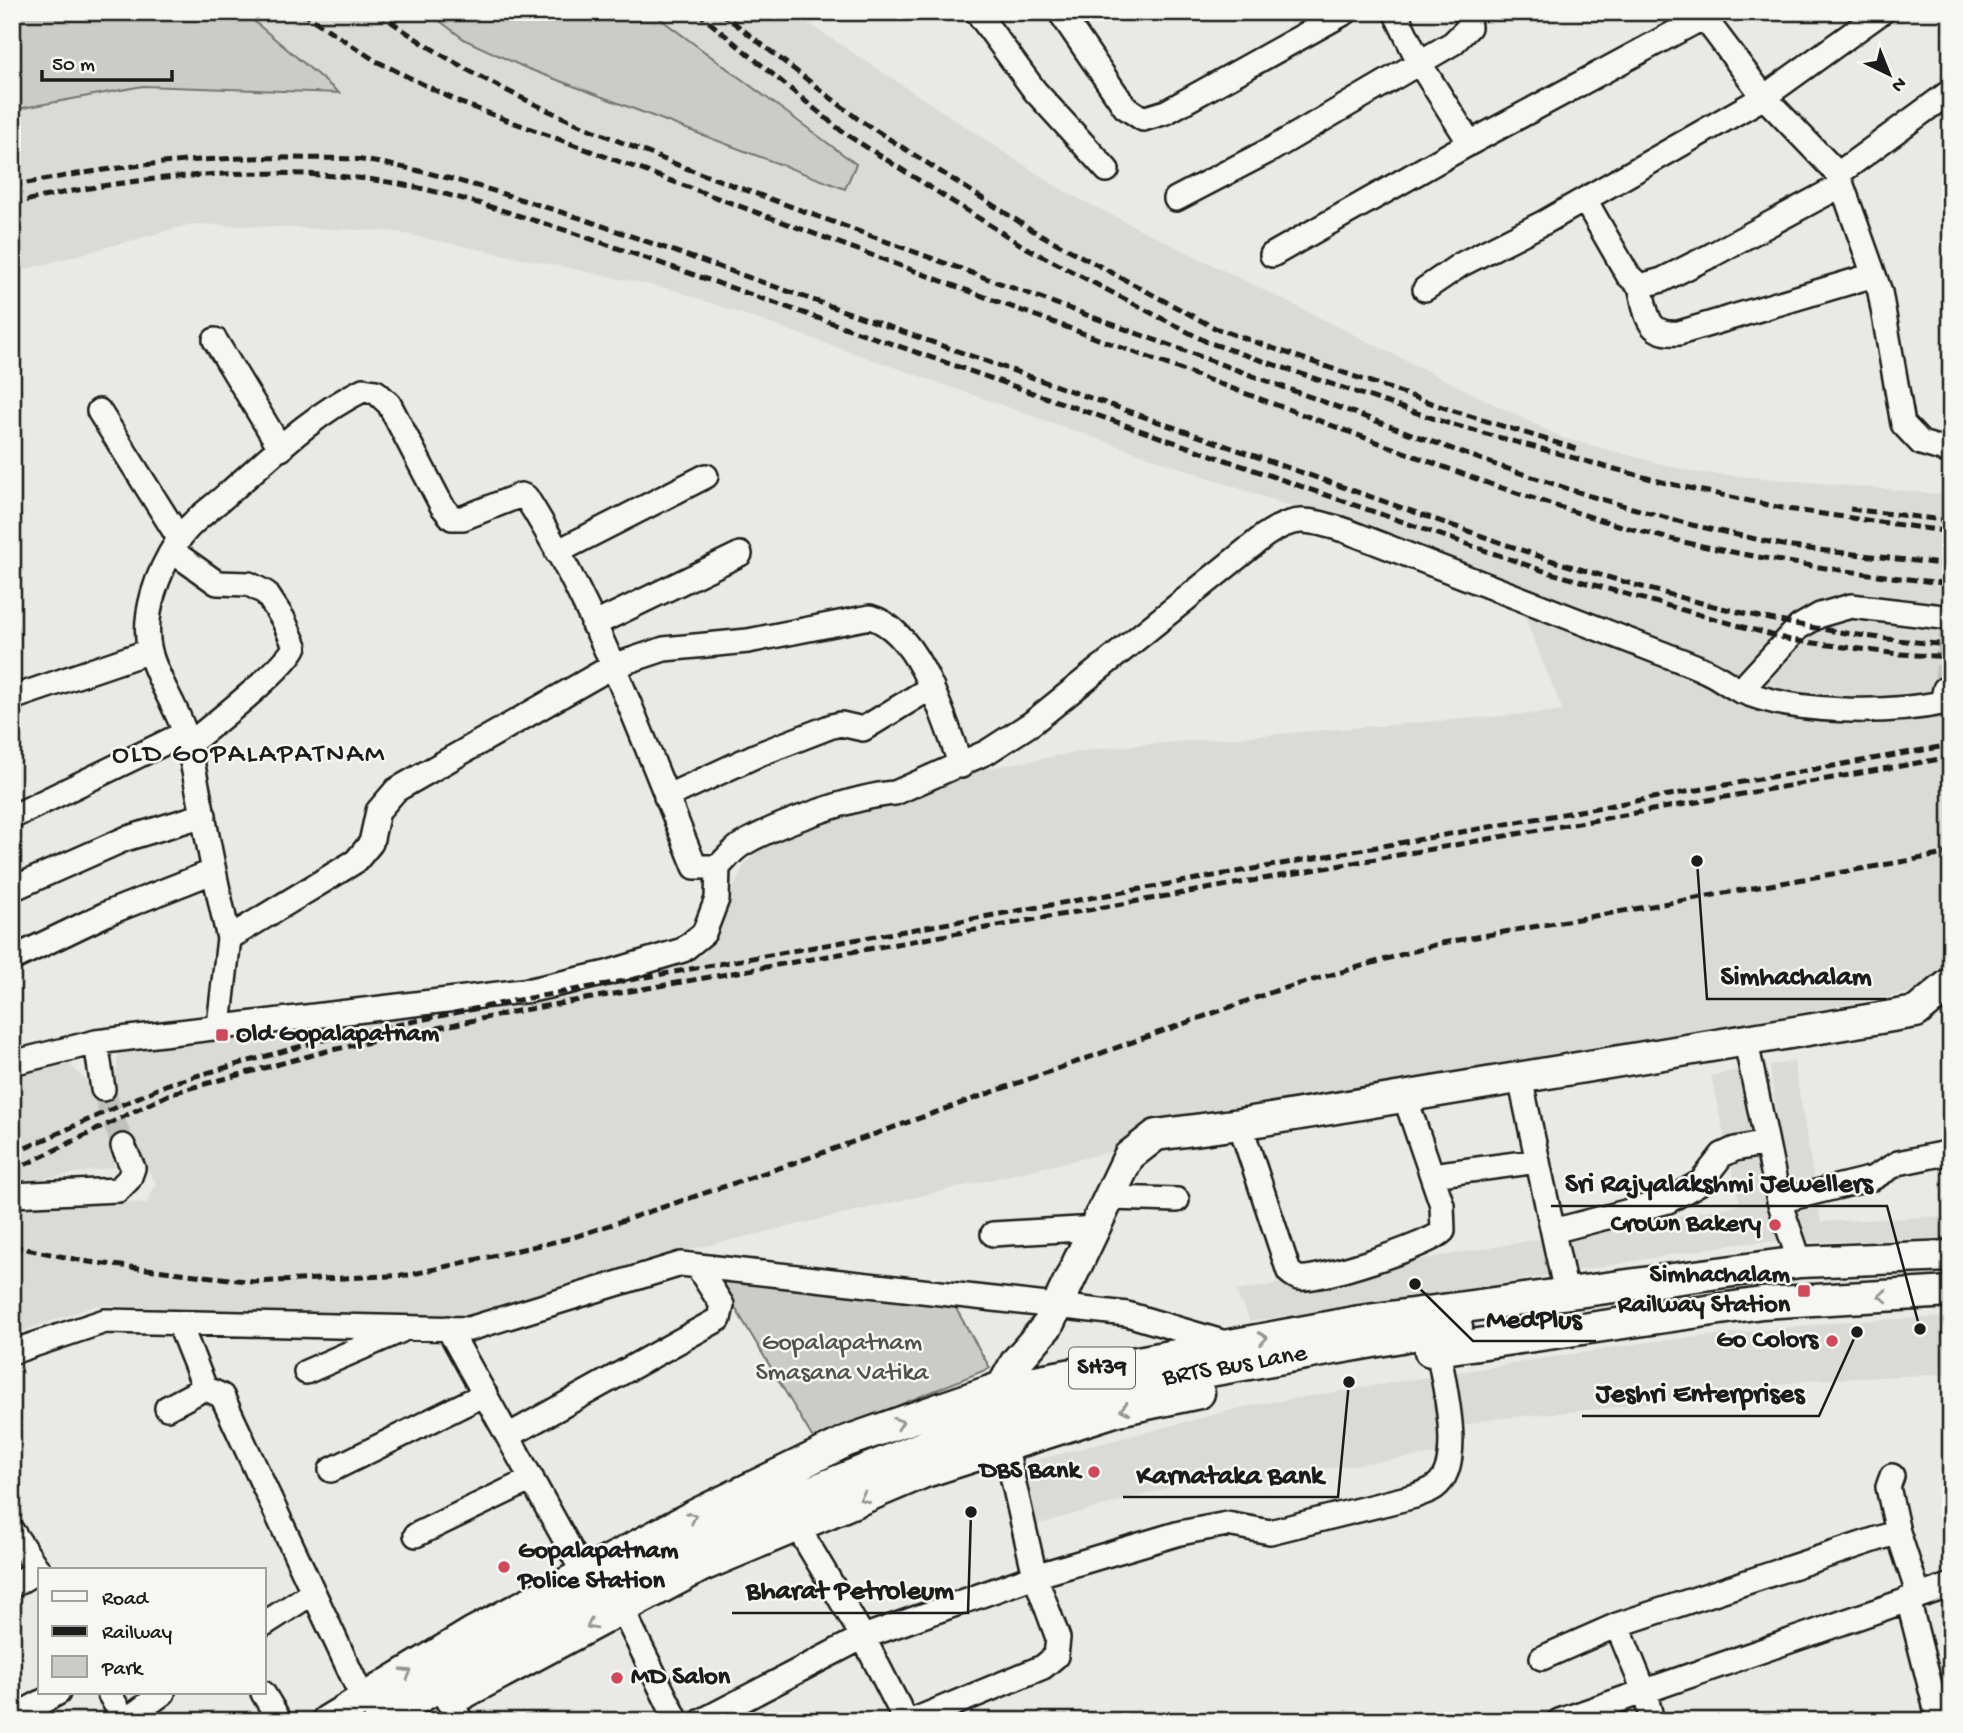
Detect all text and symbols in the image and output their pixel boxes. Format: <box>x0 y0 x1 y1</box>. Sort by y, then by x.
scale bar <box>42 38 172 82</box>
north arrow <box>1854 38 1924 108</box>
text: 50 m <box>52 54 95 79</box>
text: N <box>1886 71 1911 97</box>
district label: OLD GOPALAPATNAM <box>112 739 386 772</box>
callout: Simhachalam <box>1707 950 1886 999</box>
text: Simhachalam <box>1720 962 1872 995</box>
place label: Old Gopalapatnam <box>236 1020 440 1051</box>
marker: Old Gopalapatnam <box>214 1027 230 1043</box>
callout: Sri Rajyalakshmi Jewellers <box>1551 1157 1887 1206</box>
text: Sri Rajyalakshmi Jewellers <box>1565 1169 1875 1202</box>
place label: Crown Bakery <box>1611 1210 1761 1241</box>
marker: Crown Bakery <box>1767 1217 1783 1233</box>
place label: Simhachalam Railway Station <box>1617 1261 1791 1322</box>
marker: Simhachalam Railway Station <box>1796 1283 1812 1299</box>
one-way arrow <box>1877 1288 1888 1303</box>
callout: MedPlus <box>1473 1292 1596 1341</box>
text: MedPlus <box>1486 1305 1583 1338</box>
place label: Go Colors <box>1716 1326 1819 1357</box>
park label: Gopalapatnam Smasana Vatika <box>755 1329 930 1390</box>
one-way arrow <box>1257 1331 1269 1346</box>
marker: Go Colors <box>1824 1333 1840 1349</box>
street label: BRTS Bus Lane <box>1159 1339 1310 1395</box>
road number: SH39 <box>1069 1348 1135 1388</box>
callout: Jeshri Enterprises <box>1582 1367 1819 1416</box>
text: Jeshri Enterprises <box>1595 1379 1806 1412</box>
one-way arrow <box>1119 1400 1131 1415</box>
one-way arrow <box>893 1417 905 1431</box>
callout: Karnataka Bank <box>1123 1448 1338 1497</box>
place label: DBS Bank <box>978 1457 1083 1488</box>
text: Karnataka Bank <box>1135 1461 1327 1494</box>
marker: DBS Bank <box>1086 1464 1102 1480</box>
one-way arrow <box>859 1489 871 1503</box>
one-way arrow <box>685 1511 697 1525</box>
place label: Gopalapatnam Police Station <box>516 1537 679 1598</box>
marker: Gopalapatnam Police Station <box>496 1559 512 1575</box>
callout: Bharat Petroleum <box>732 1564 968 1613</box>
legend <box>38 1568 266 1694</box>
text: Bharat Petroleum <box>745 1576 954 1609</box>
text: Road <box>102 1588 150 1613</box>
one-way arrow <box>586 1617 599 1630</box>
text: Railway <box>102 1622 172 1647</box>
text: Park <box>101 1658 145 1683</box>
place label: MD Salon <box>631 1663 731 1694</box>
one-way arrow <box>399 1668 412 1681</box>
marker: MD Salon <box>609 1670 625 1686</box>

